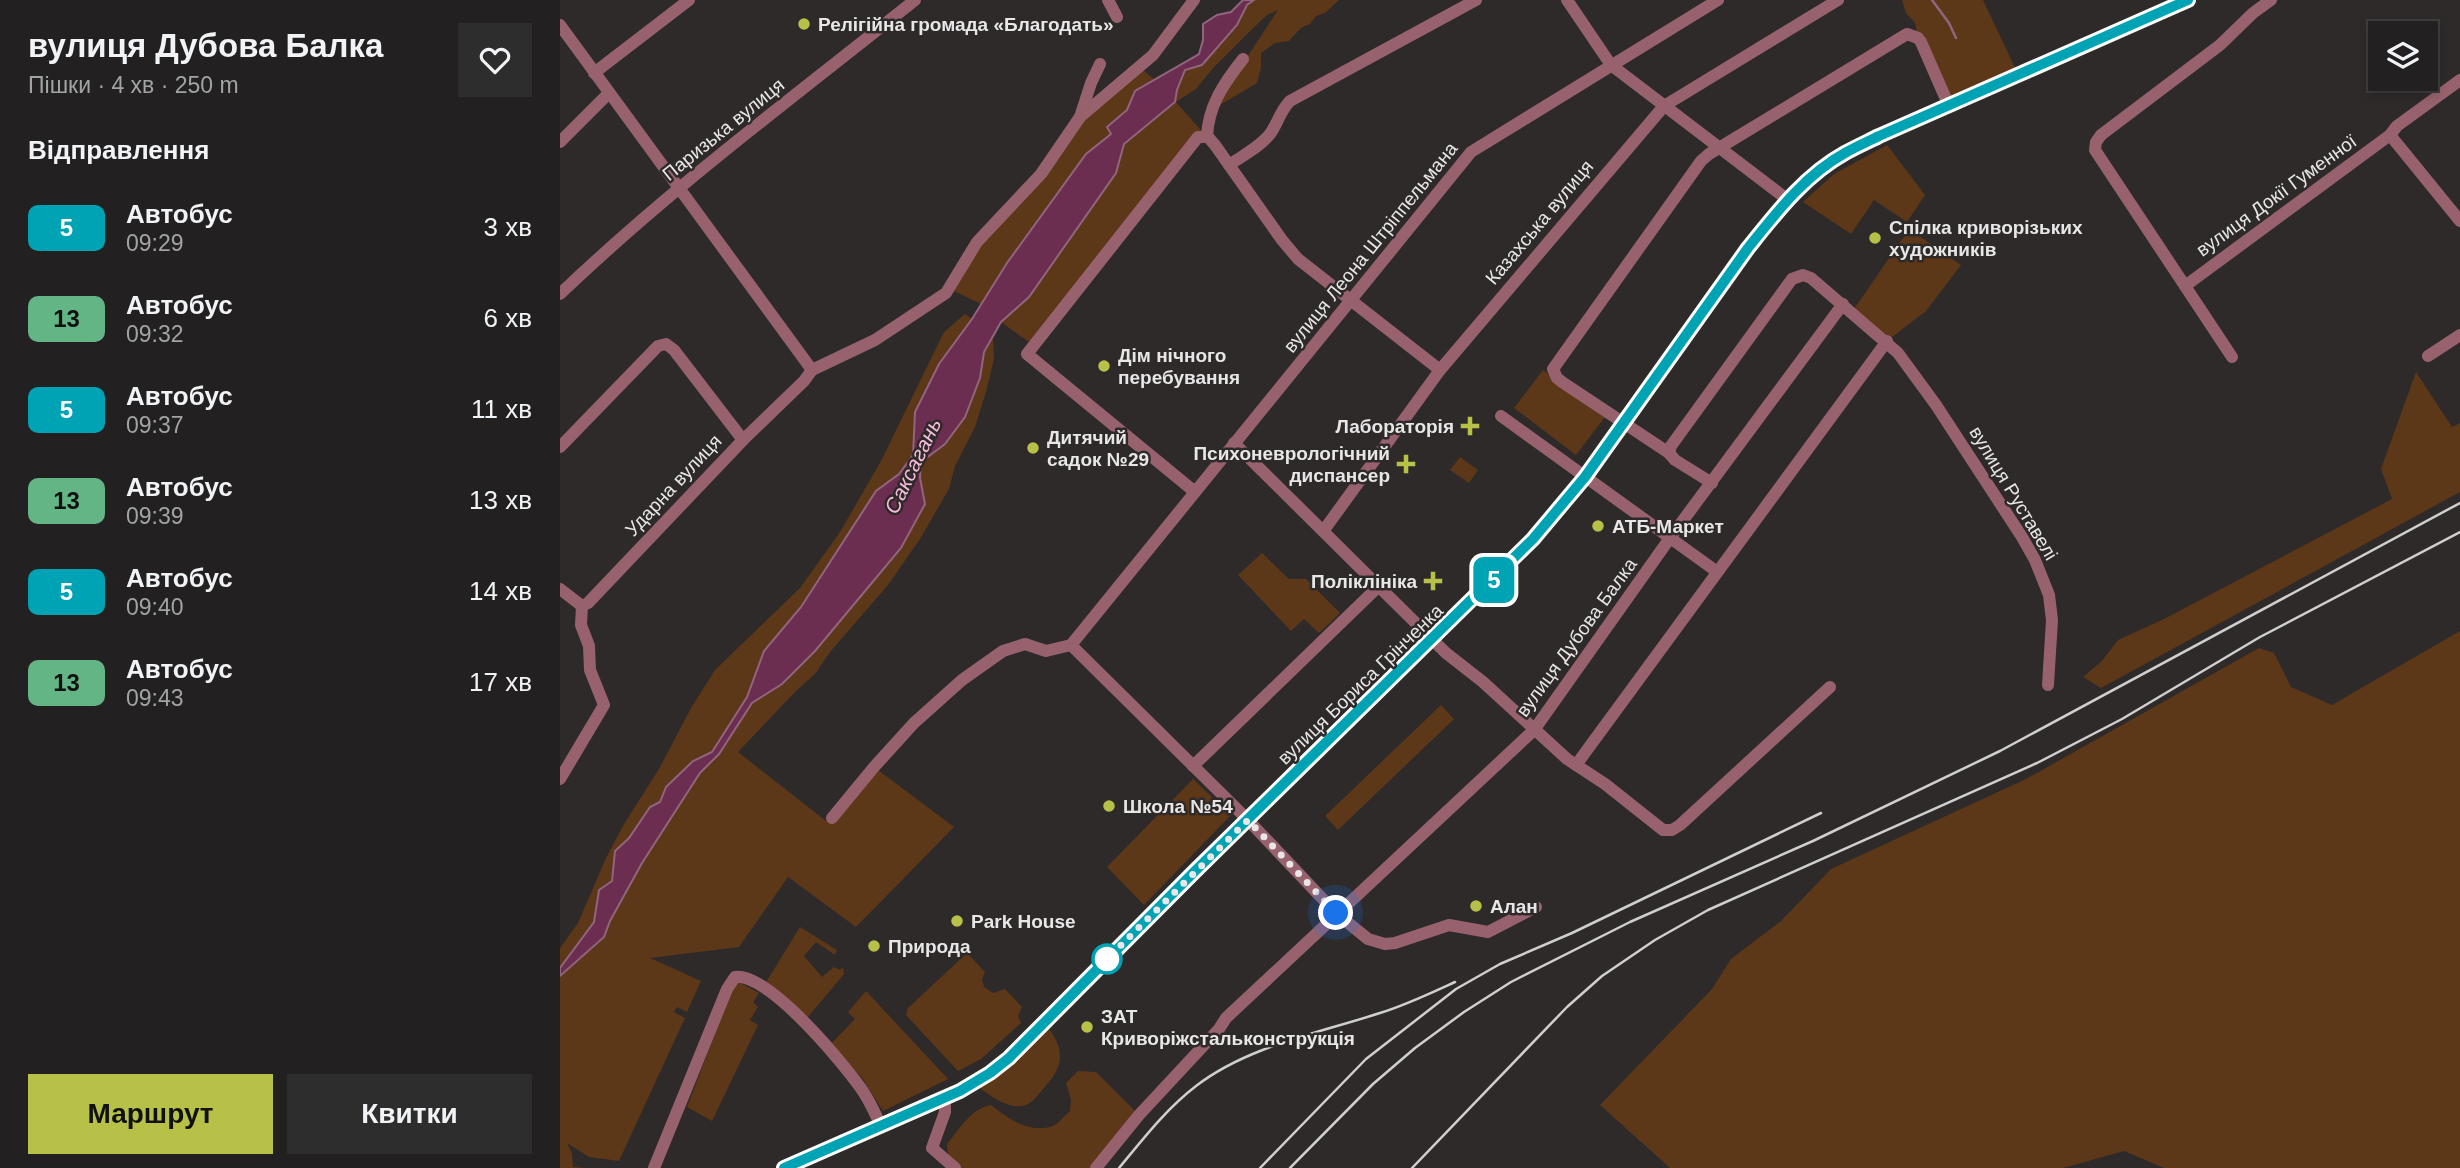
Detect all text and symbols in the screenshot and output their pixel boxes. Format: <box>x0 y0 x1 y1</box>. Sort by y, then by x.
place label: Релігійна громада «Благодать» <box>818 14 1114 35</box>
marker: Релігійна громада «Благодать» <box>796 16 812 32</box>
map controls <box>2368 21 2438 91</box>
button: layers <box>2368 21 2438 91</box>
button: heart <box>458 23 532 97</box>
text: вулиця Дубова Балка <box>28 27 383 64</box>
text: Пішки · 4 хв · 250 m <box>28 72 239 98</box>
street label: Паризька вулиця <box>658 74 788 185</box>
street label: вулиця Докії Гуменної <box>2192 130 2361 260</box>
text: Відправлення <box>28 135 209 165</box>
street label: вулиця Леона Штріппельмана <box>1279 138 1462 356</box>
street label: Казахська вулиця <box>1481 156 1597 289</box>
text: Автобус <box>126 199 233 229</box>
text: 3 хв <box>484 212 532 242</box>
text: 5 <box>60 214 73 241</box>
place label: Спілка криворізьких художників <box>1889 217 2083 260</box>
text: 09:29 <box>126 230 184 256</box>
marker: Спілка криворізьких художників <box>1867 230 1883 246</box>
text: Автобус <box>126 290 233 320</box>
text: 6 хв <box>484 303 532 333</box>
text: 13 <box>53 305 80 332</box>
text: 09:32 <box>126 321 184 347</box>
place label: Дім нічного перебування <box>1118 345 1240 388</box>
marker: Дім нічного перебування <box>1096 358 1112 374</box>
text: Автобус <box>126 381 233 411</box>
text: 11 хв <box>471 394 532 424</box>
text: 5 <box>60 396 73 423</box>
text: 09:37 <box>126 412 184 438</box>
water label: Саксагань <box>880 414 946 517</box>
place label: Лабораторія <box>1335 416 1454 437</box>
marker: Лабораторія <box>1460 416 1480 436</box>
street label: вулиця Руставелі <box>1965 422 2062 564</box>
place label: Дитячий садок №29 <box>1047 427 1149 470</box>
street label: Ударна вулиця <box>621 430 726 540</box>
marker: Дитячий садок №29 <box>1025 440 1041 456</box>
place label: Психоневрологічний диспансер <box>1193 443 1390 486</box>
marker: Психоневрологічний диспансер <box>1396 454 1416 474</box>
text: Автобус <box>126 472 233 502</box>
text: 13 хв <box>469 485 532 515</box>
text: 13 <box>53 487 80 514</box>
text: 09:39 <box>126 503 184 529</box>
place label: АТБ-Маркет <box>1612 516 1724 537</box>
marker: АТБ-Маркет <box>1590 518 1606 534</box>
street label: вулиця Дубова Балка <box>1512 554 1641 721</box>
line badge: 5 <box>1471 557 1517 603</box>
text: Автобус <box>126 563 233 593</box>
text: 5 <box>1487 566 1501 593</box>
place label: Поліклініка <box>1311 571 1417 592</box>
marker: Поліклініка <box>1423 571 1443 591</box>
text: 14 хв <box>469 576 532 606</box>
text: 5 <box>60 578 73 605</box>
text: 09:40 <box>126 594 184 620</box>
street label: вулиця Бориса Грінченка <box>1273 600 1448 769</box>
text: Автобус <box>126 654 233 684</box>
text: 17 хв <box>469 667 532 697</box>
text: 13 <box>53 669 80 696</box>
text: 09:43 <box>126 685 184 711</box>
place label: Школа №54 <box>1123 796 1233 817</box>
marker: Школа №54 <box>1101 798 1117 814</box>
your location <box>1318 895 1353 930</box>
place label: Алан <box>1490 896 1538 917</box>
marker: Алан <box>1468 898 1484 914</box>
place label: Park House <box>971 911 1076 932</box>
marker: Park House <box>949 913 965 929</box>
place label: Природа <box>888 936 971 957</box>
marker: Природа <box>866 938 882 954</box>
unlabelled marker <box>1092 944 1122 974</box>
place label: ЗАТ Криворіжстальконструкція <box>1101 1006 1355 1049</box>
marker: ЗАТ Криворіжстальконструкція <box>1079 1019 1095 1035</box>
button: Маршрут <box>28 1074 273 1154</box>
button: Квитки <box>287 1074 532 1154</box>

